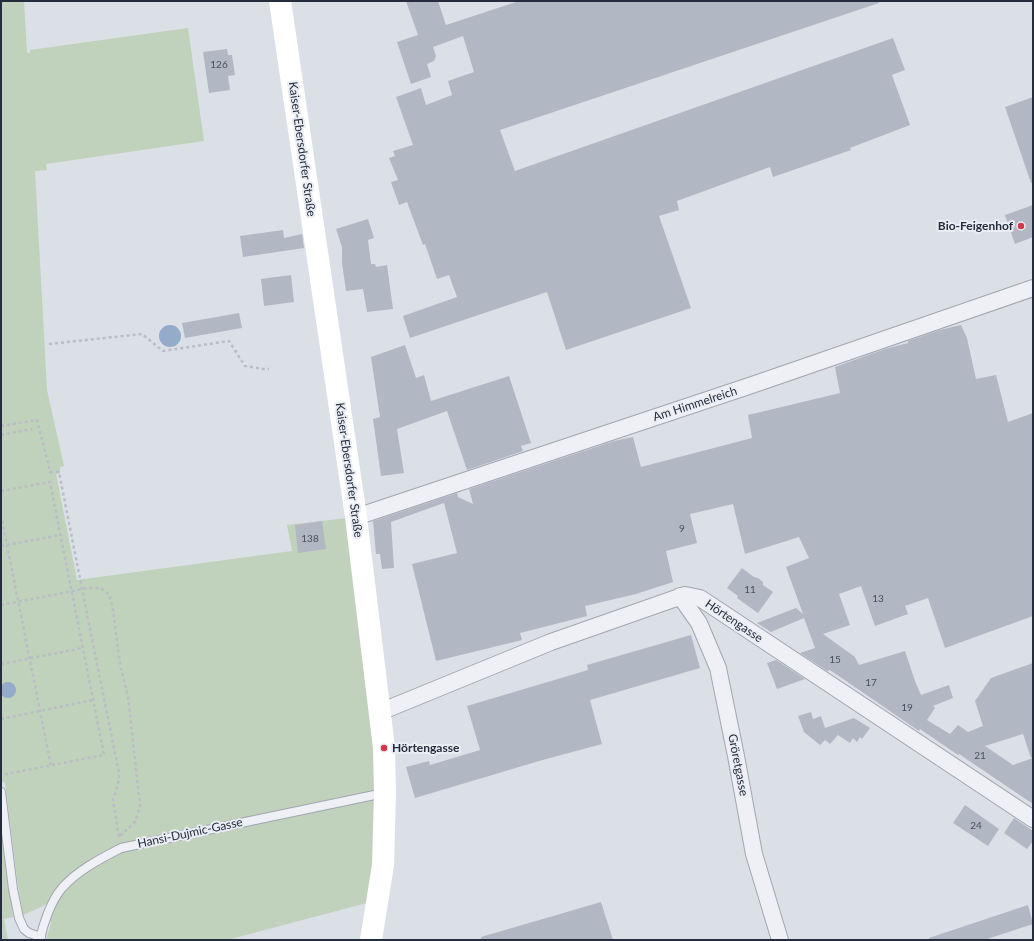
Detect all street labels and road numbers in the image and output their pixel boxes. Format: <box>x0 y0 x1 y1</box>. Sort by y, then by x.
street label: Kaiser-Ebersdorfer Straße <box>285 81 319 217</box>
street label: Am Himmelreich <box>651 384 739 424</box>
street label: Kaiser-Ebersdorfer Straße <box>332 402 366 538</box>
street label: Hörtengasse <box>702 596 766 646</box>
street label: Gröretgasse <box>725 733 751 797</box>
street label: Hansi-Dujmic-Gasse <box>136 815 244 851</box>

